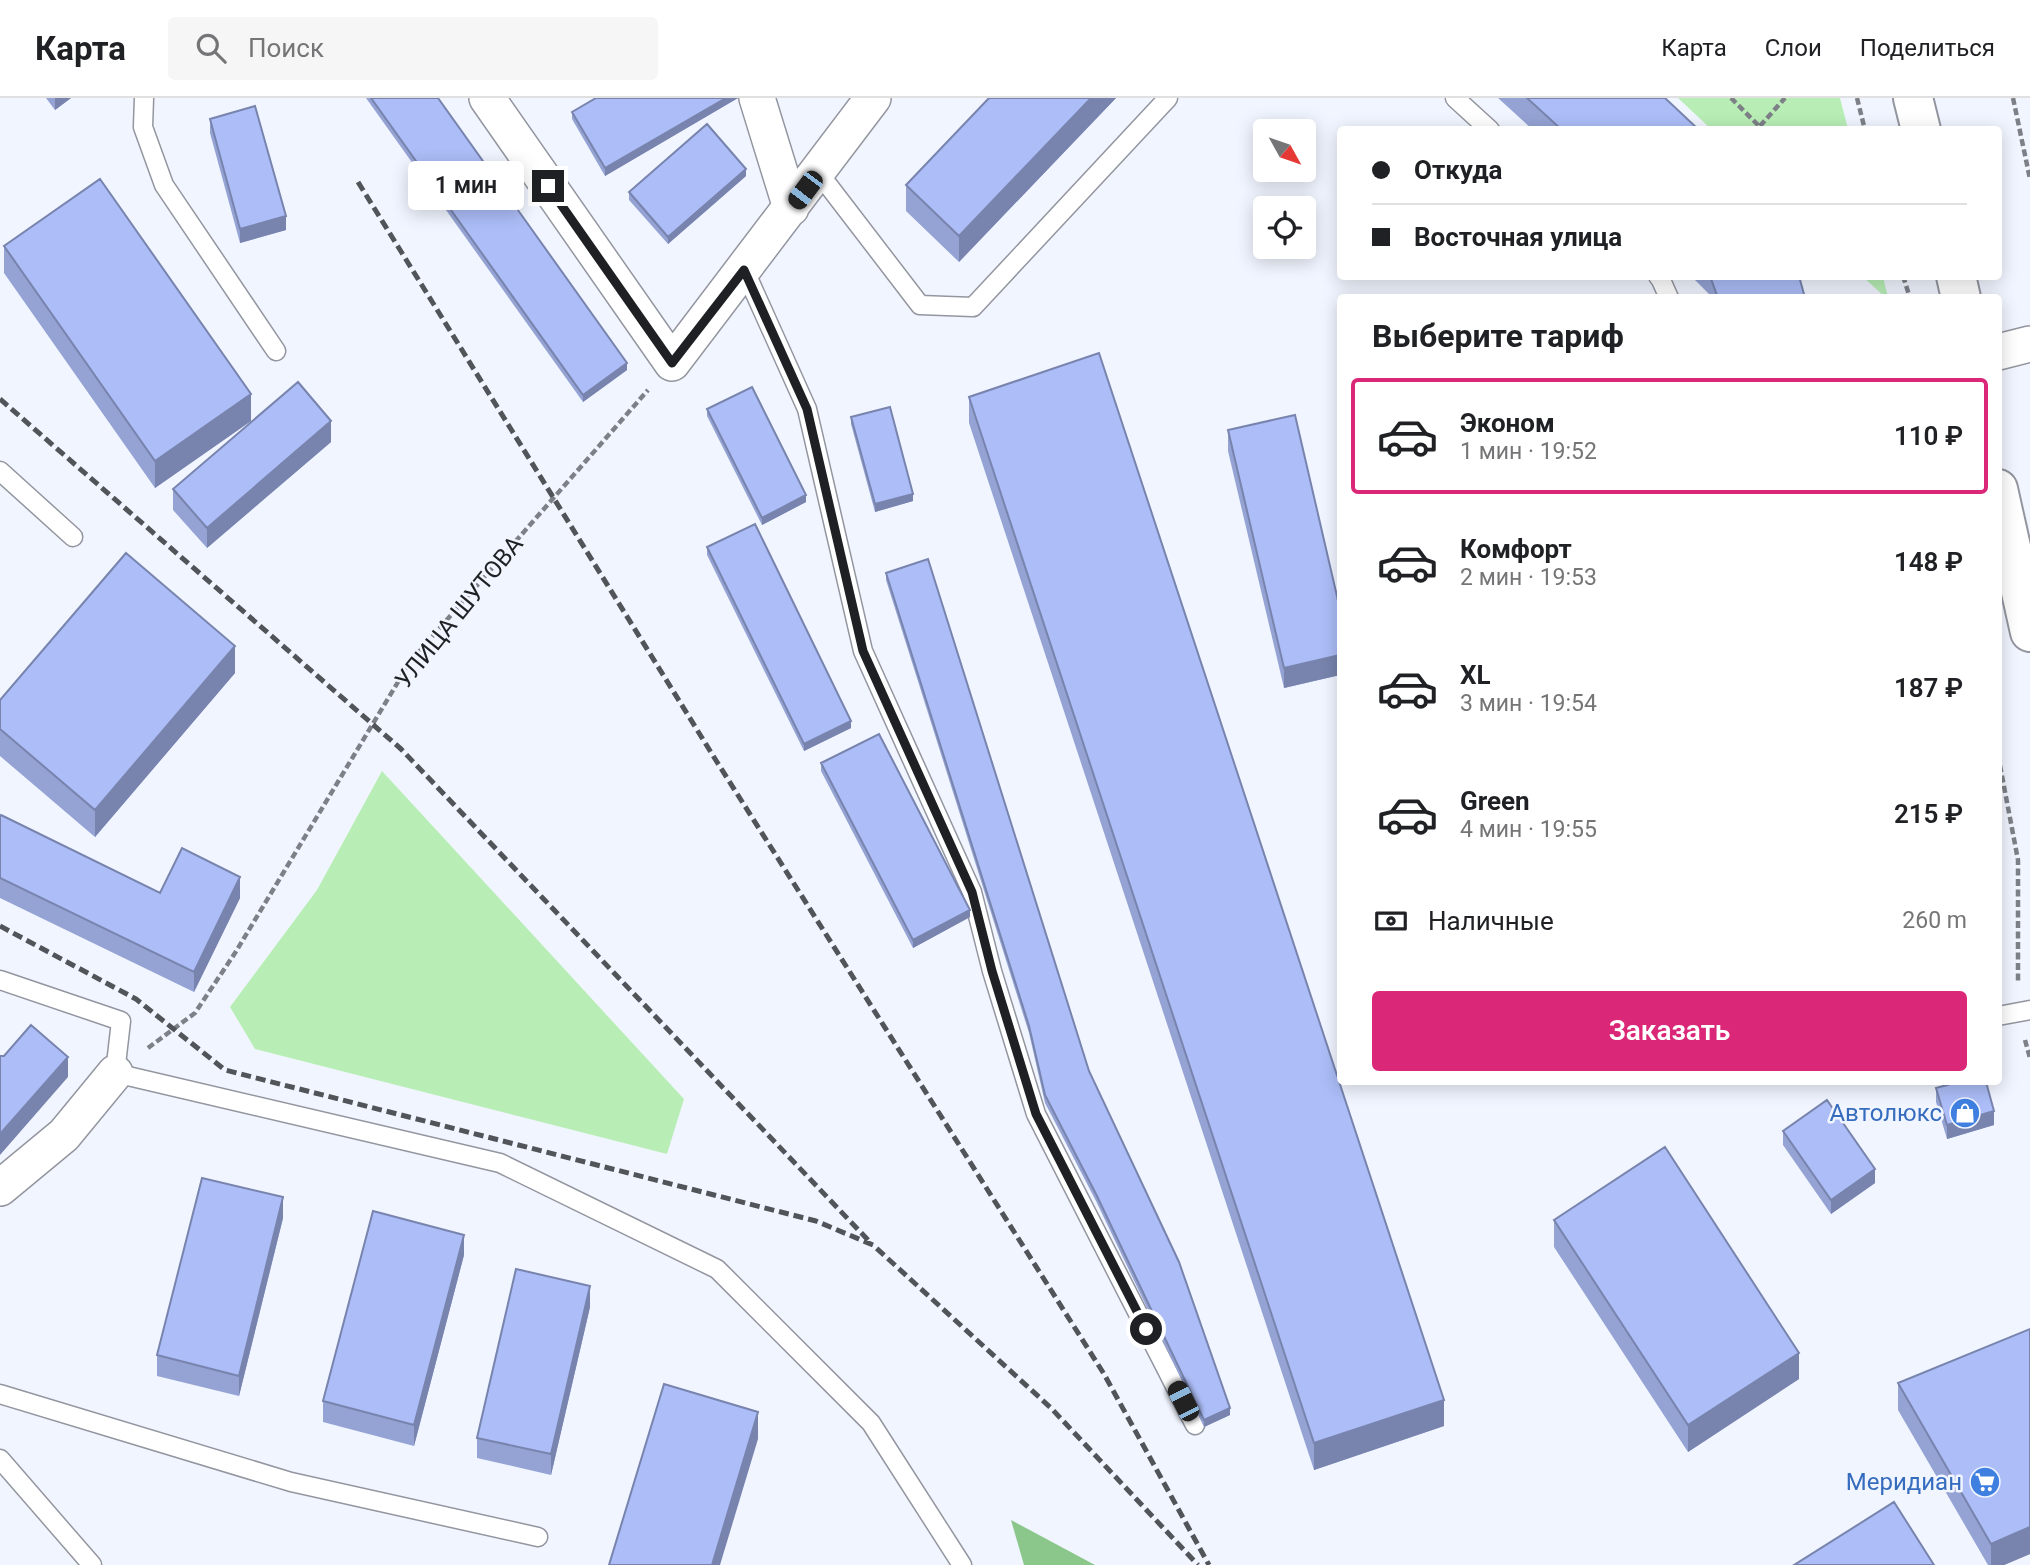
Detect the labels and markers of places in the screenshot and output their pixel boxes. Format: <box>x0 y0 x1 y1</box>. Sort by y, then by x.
shop icon: Автолюкс <box>1948 1096 1982 1130</box>
place label: Автолюкс <box>1829 1099 1942 1127</box>
supermarket icon: Меридиан <box>1968 1465 2002 1499</box>
place label: Меридиан <box>1846 1468 1962 1496</box>

